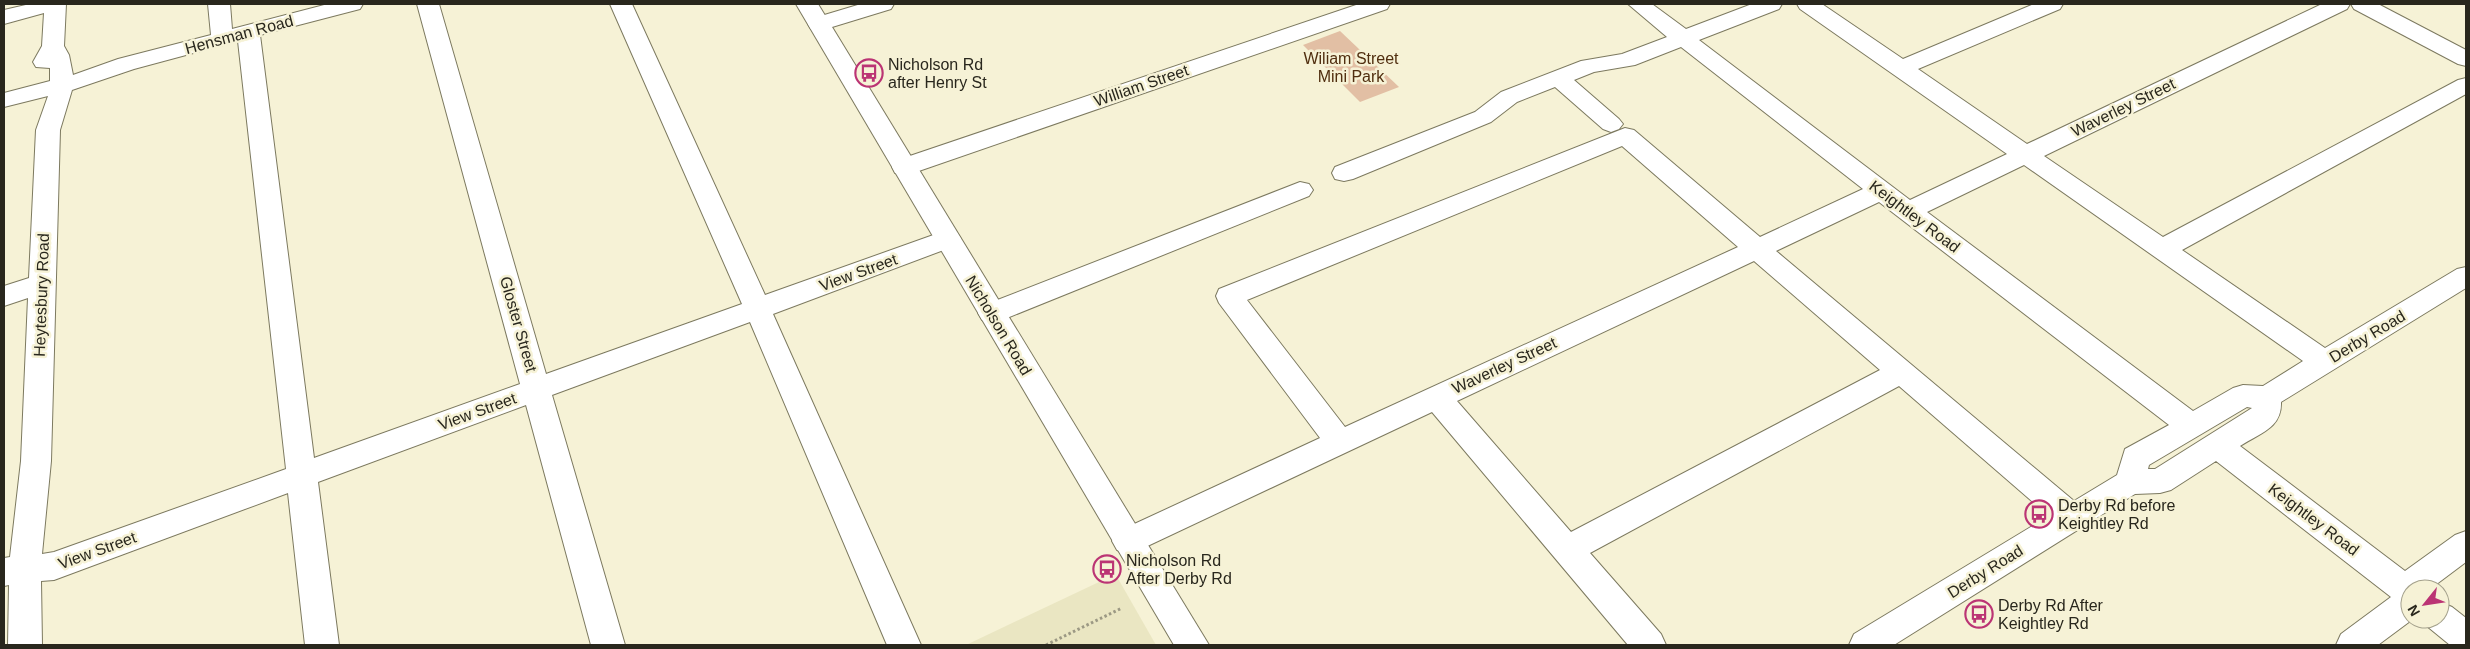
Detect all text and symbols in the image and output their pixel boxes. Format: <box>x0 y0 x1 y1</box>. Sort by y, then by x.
street label: Hensman Road <box>183 12 295 57</box>
park label: Wiliam Street Mini Park <box>1303 50 1399 85</box>
place label: Nicholson Rd after Henry St <box>888 56 987 91</box>
bus stop icon: Nicholson Rd after Henry St <box>854 58 884 88</box>
street label: William Street <box>1092 61 1191 110</box>
street label: Waverley Street <box>2069 75 2178 140</box>
street label: Keightley Road <box>1866 177 1963 256</box>
street label: Heytesbury Road <box>31 233 52 357</box>
street label: View Street <box>817 250 900 294</box>
street label: Nicholson Road <box>962 272 1035 378</box>
street label: Gloster Street <box>497 274 540 374</box>
street label: Derby Road <box>2326 307 2408 366</box>
street label: Waverley Street <box>1449 334 1560 397</box>
street label: View Street <box>436 389 519 433</box>
street label: Keightley Road <box>2265 480 2362 559</box>
place label: Derby Rd before Keightley Rd <box>2058 497 2175 532</box>
bus stop icon: Derby Rd before Keightley Rd <box>2024 499 2054 529</box>
street label: View Street <box>56 528 139 572</box>
street label: Derby Road <box>1945 542 2026 601</box>
place label: Nicholson Rd After Derby Rd <box>1126 552 1232 587</box>
bus stop icon: Nicholson Rd After Derby Rd <box>1092 554 1122 584</box>
north arrow <box>2400 579 2450 629</box>
place label: Derby Rd After Keightley Rd <box>1998 597 2104 632</box>
bus stop icon: Derby Rd After Keightley Rd <box>1964 599 1994 629</box>
text: N <box>2404 602 2423 619</box>

